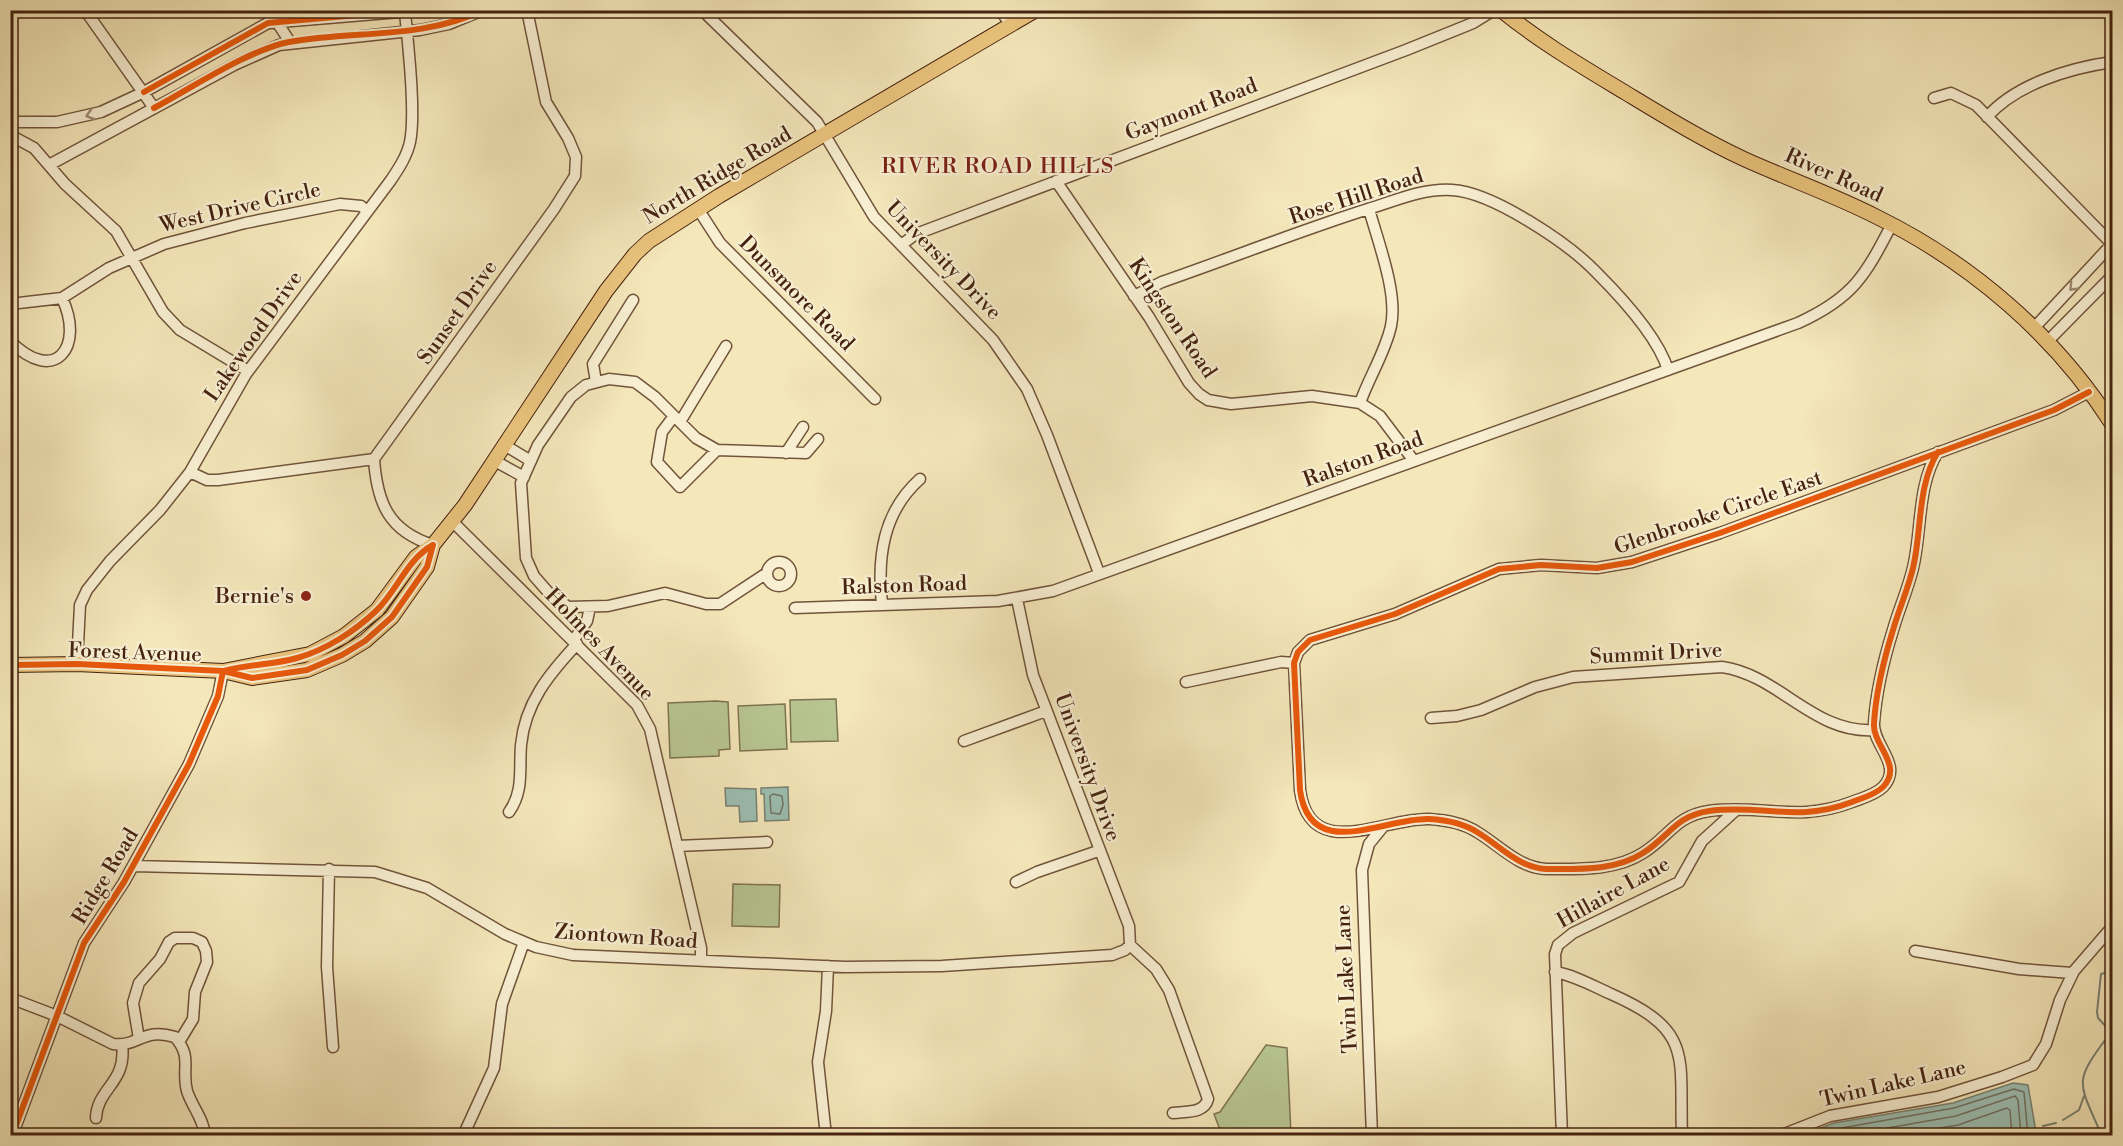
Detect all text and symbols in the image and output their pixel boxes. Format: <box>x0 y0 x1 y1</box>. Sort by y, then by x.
street label: Gaymont Road <box>1122 73 1261 147</box>
one-way arrow <box>85 108 96 120</box>
street label: North Ridge Road <box>638 121 797 231</box>
street label: River Road <box>1781 143 1887 209</box>
district label: RIVER ROAD HILLS <box>881 153 1115 180</box>
street label: Rose Hill Road <box>1286 163 1427 231</box>
street label: West Drive Circle <box>156 177 323 239</box>
street label: University Drive <box>880 196 1007 326</box>
street label: Dunsmore Road <box>733 231 860 357</box>
street label: Kingston Road <box>1122 253 1222 384</box>
street label: Sunset Drive <box>412 255 503 370</box>
street label: Lakewood Drive <box>199 266 308 407</box>
one-way arrow <box>2069 280 2080 290</box>
street label: Ralston Road <box>1300 426 1427 494</box>
street label: Glenbrooke Circle East <box>1611 465 1826 561</box>
street label: Ralston Road <box>841 571 967 601</box>
street label: Holmes Avenue <box>539 583 660 706</box>
place label: Bernie's <box>214 584 294 610</box>
marker: Bernie's <box>299 589 313 603</box>
street label: Forest Avenue <box>68 638 202 668</box>
street label: Summit Drive <box>1589 638 1723 670</box>
street label: University Drive <box>1048 690 1126 845</box>
street label: Ridge Road <box>67 824 145 929</box>
street label: Hillaire Lane <box>1552 851 1675 935</box>
street label: Twin Lake Lane <box>1330 904 1364 1054</box>
street label: Ziontown Road <box>553 919 698 955</box>
street label: Twin Lake Lane <box>1818 1055 1969 1113</box>

